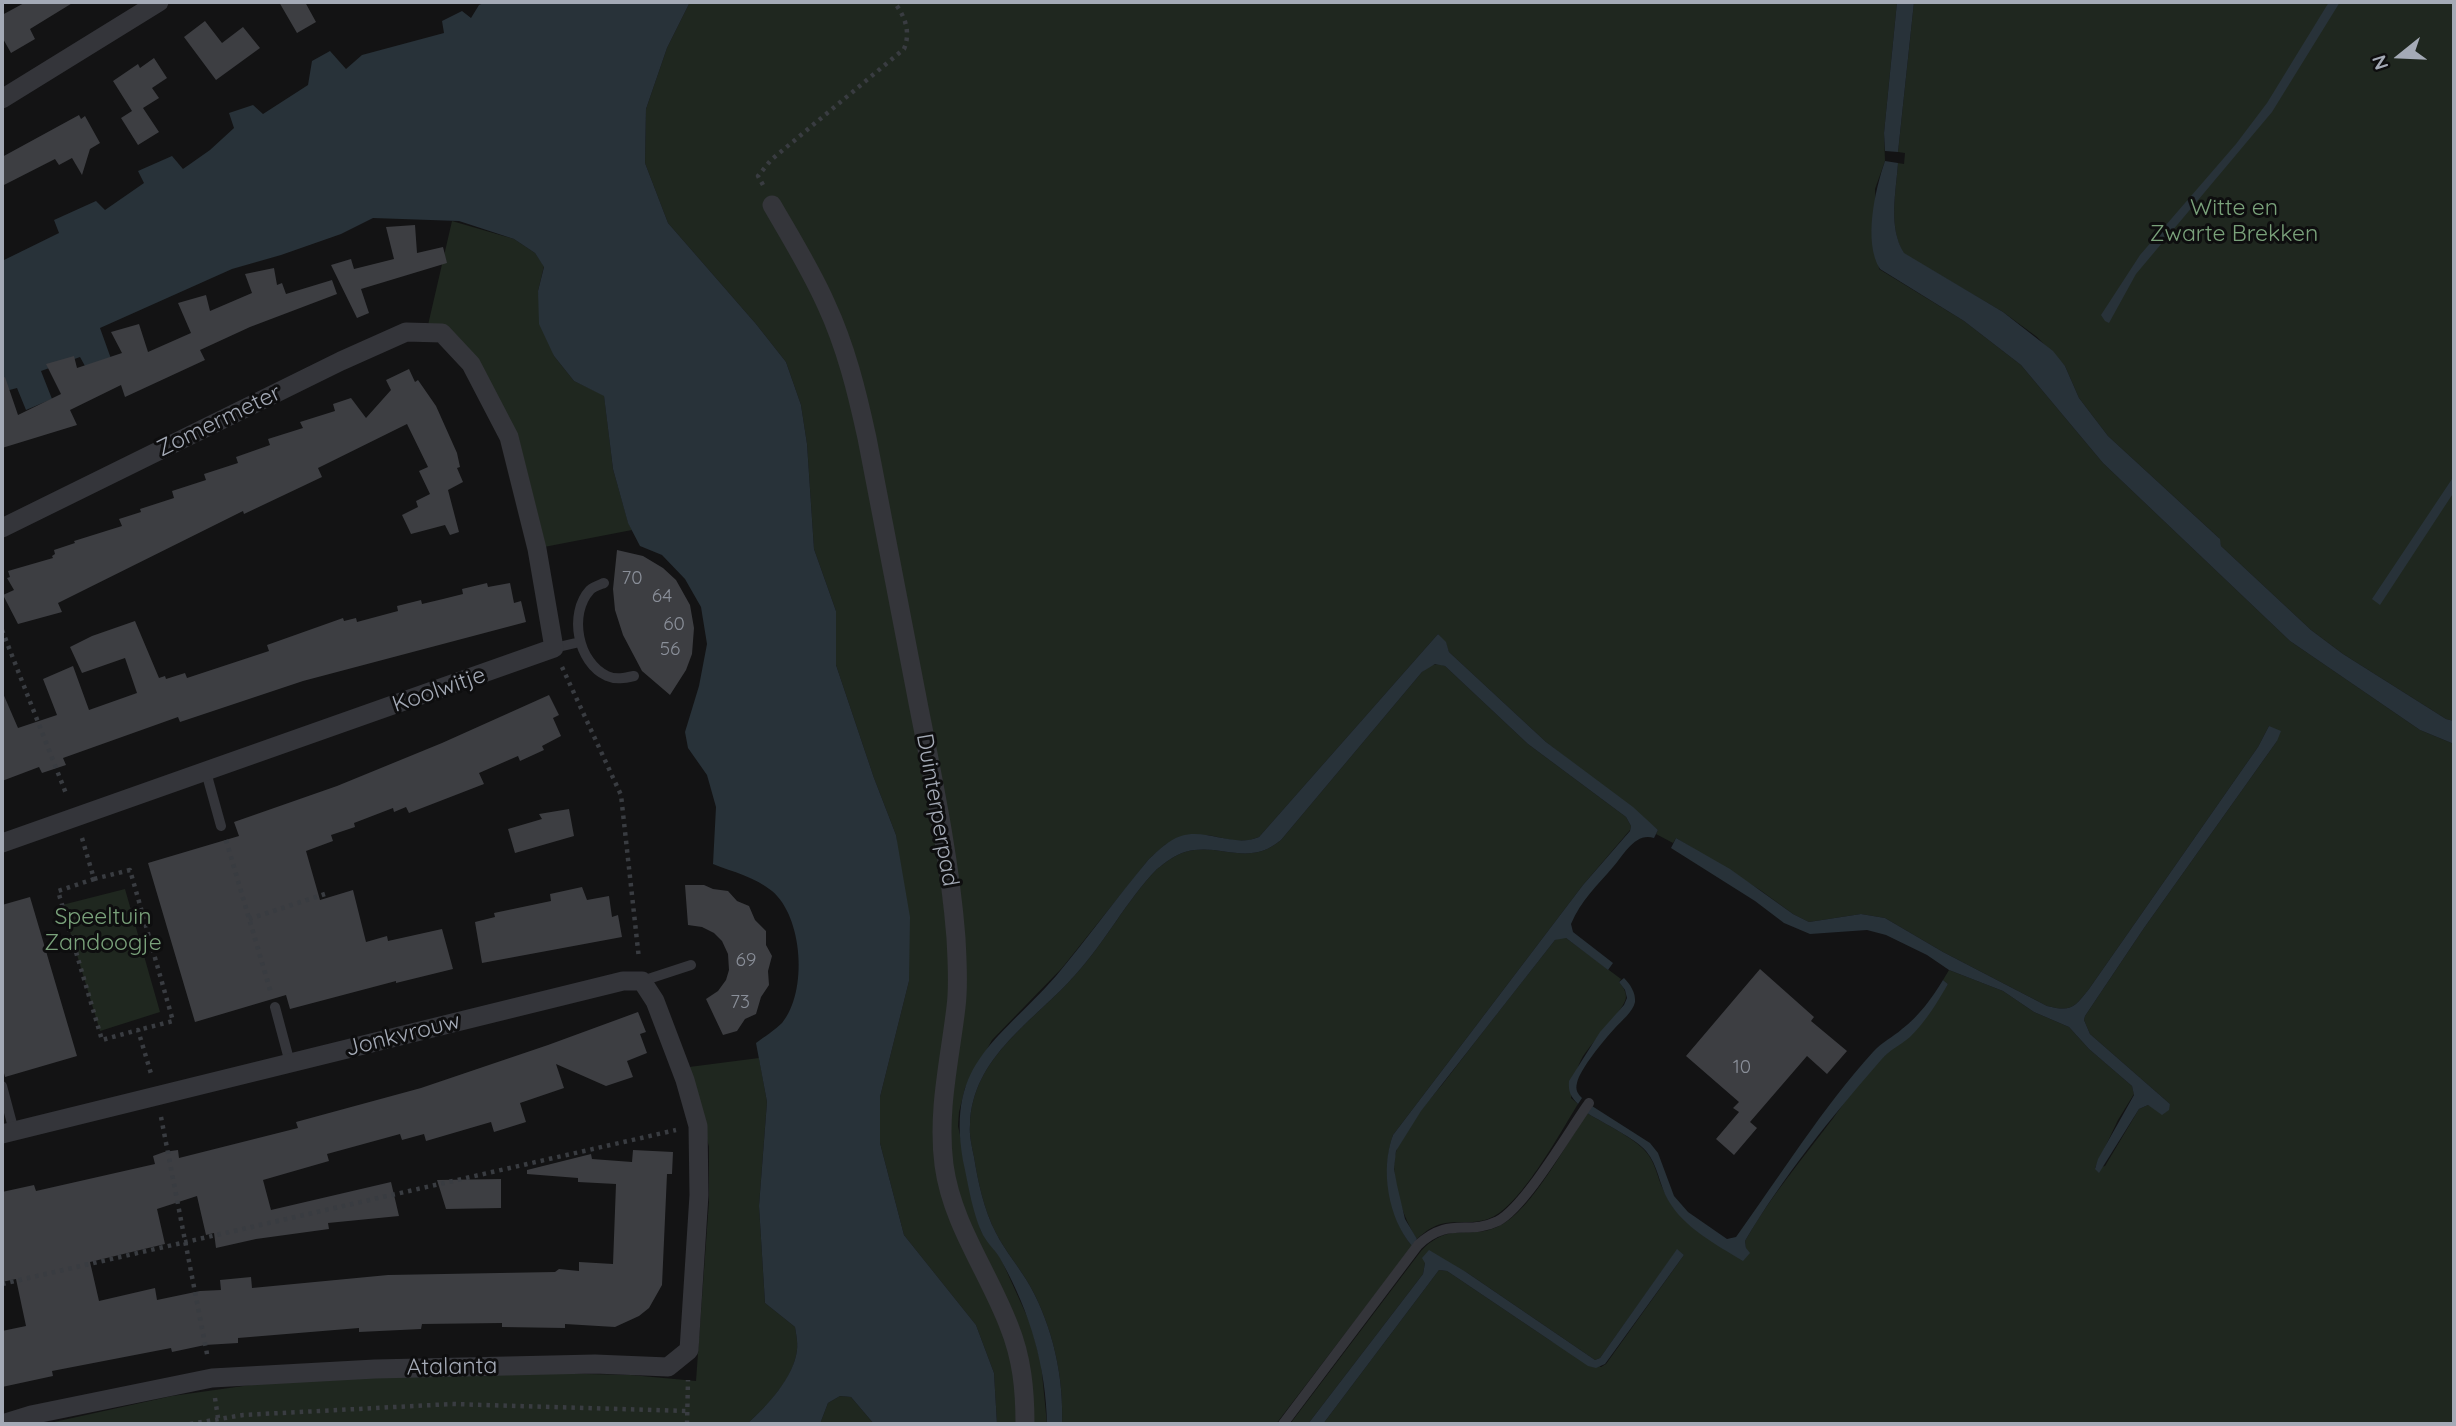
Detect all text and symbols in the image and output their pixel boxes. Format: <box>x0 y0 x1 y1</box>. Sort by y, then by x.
north arrow <box>2365 21 2435 91</box>
text: N <box>2366 52 2394 73</box>
park label: Witte en Zwarte Brekken <box>2150 194 2318 248</box>
street label: Zomermeter <box>152 379 286 463</box>
house number: 70 <box>621 567 643 589</box>
house number: 64 <box>652 585 672 607</box>
house number: 60 <box>663 613 685 635</box>
house number: 56 <box>660 638 680 660</box>
street label: Koolwitje <box>389 661 489 719</box>
street label: Duinterperpad <box>910 731 964 889</box>
park label: Speeltuin Zandoogje <box>44 903 162 957</box>
house number: 69 <box>736 949 756 971</box>
house number: 73 <box>730 991 750 1013</box>
street label: Jonkvrouw <box>343 1007 463 1063</box>
house number: 10 <box>1733 1056 1751 1078</box>
street label: Atalanta <box>406 1352 498 1382</box>

